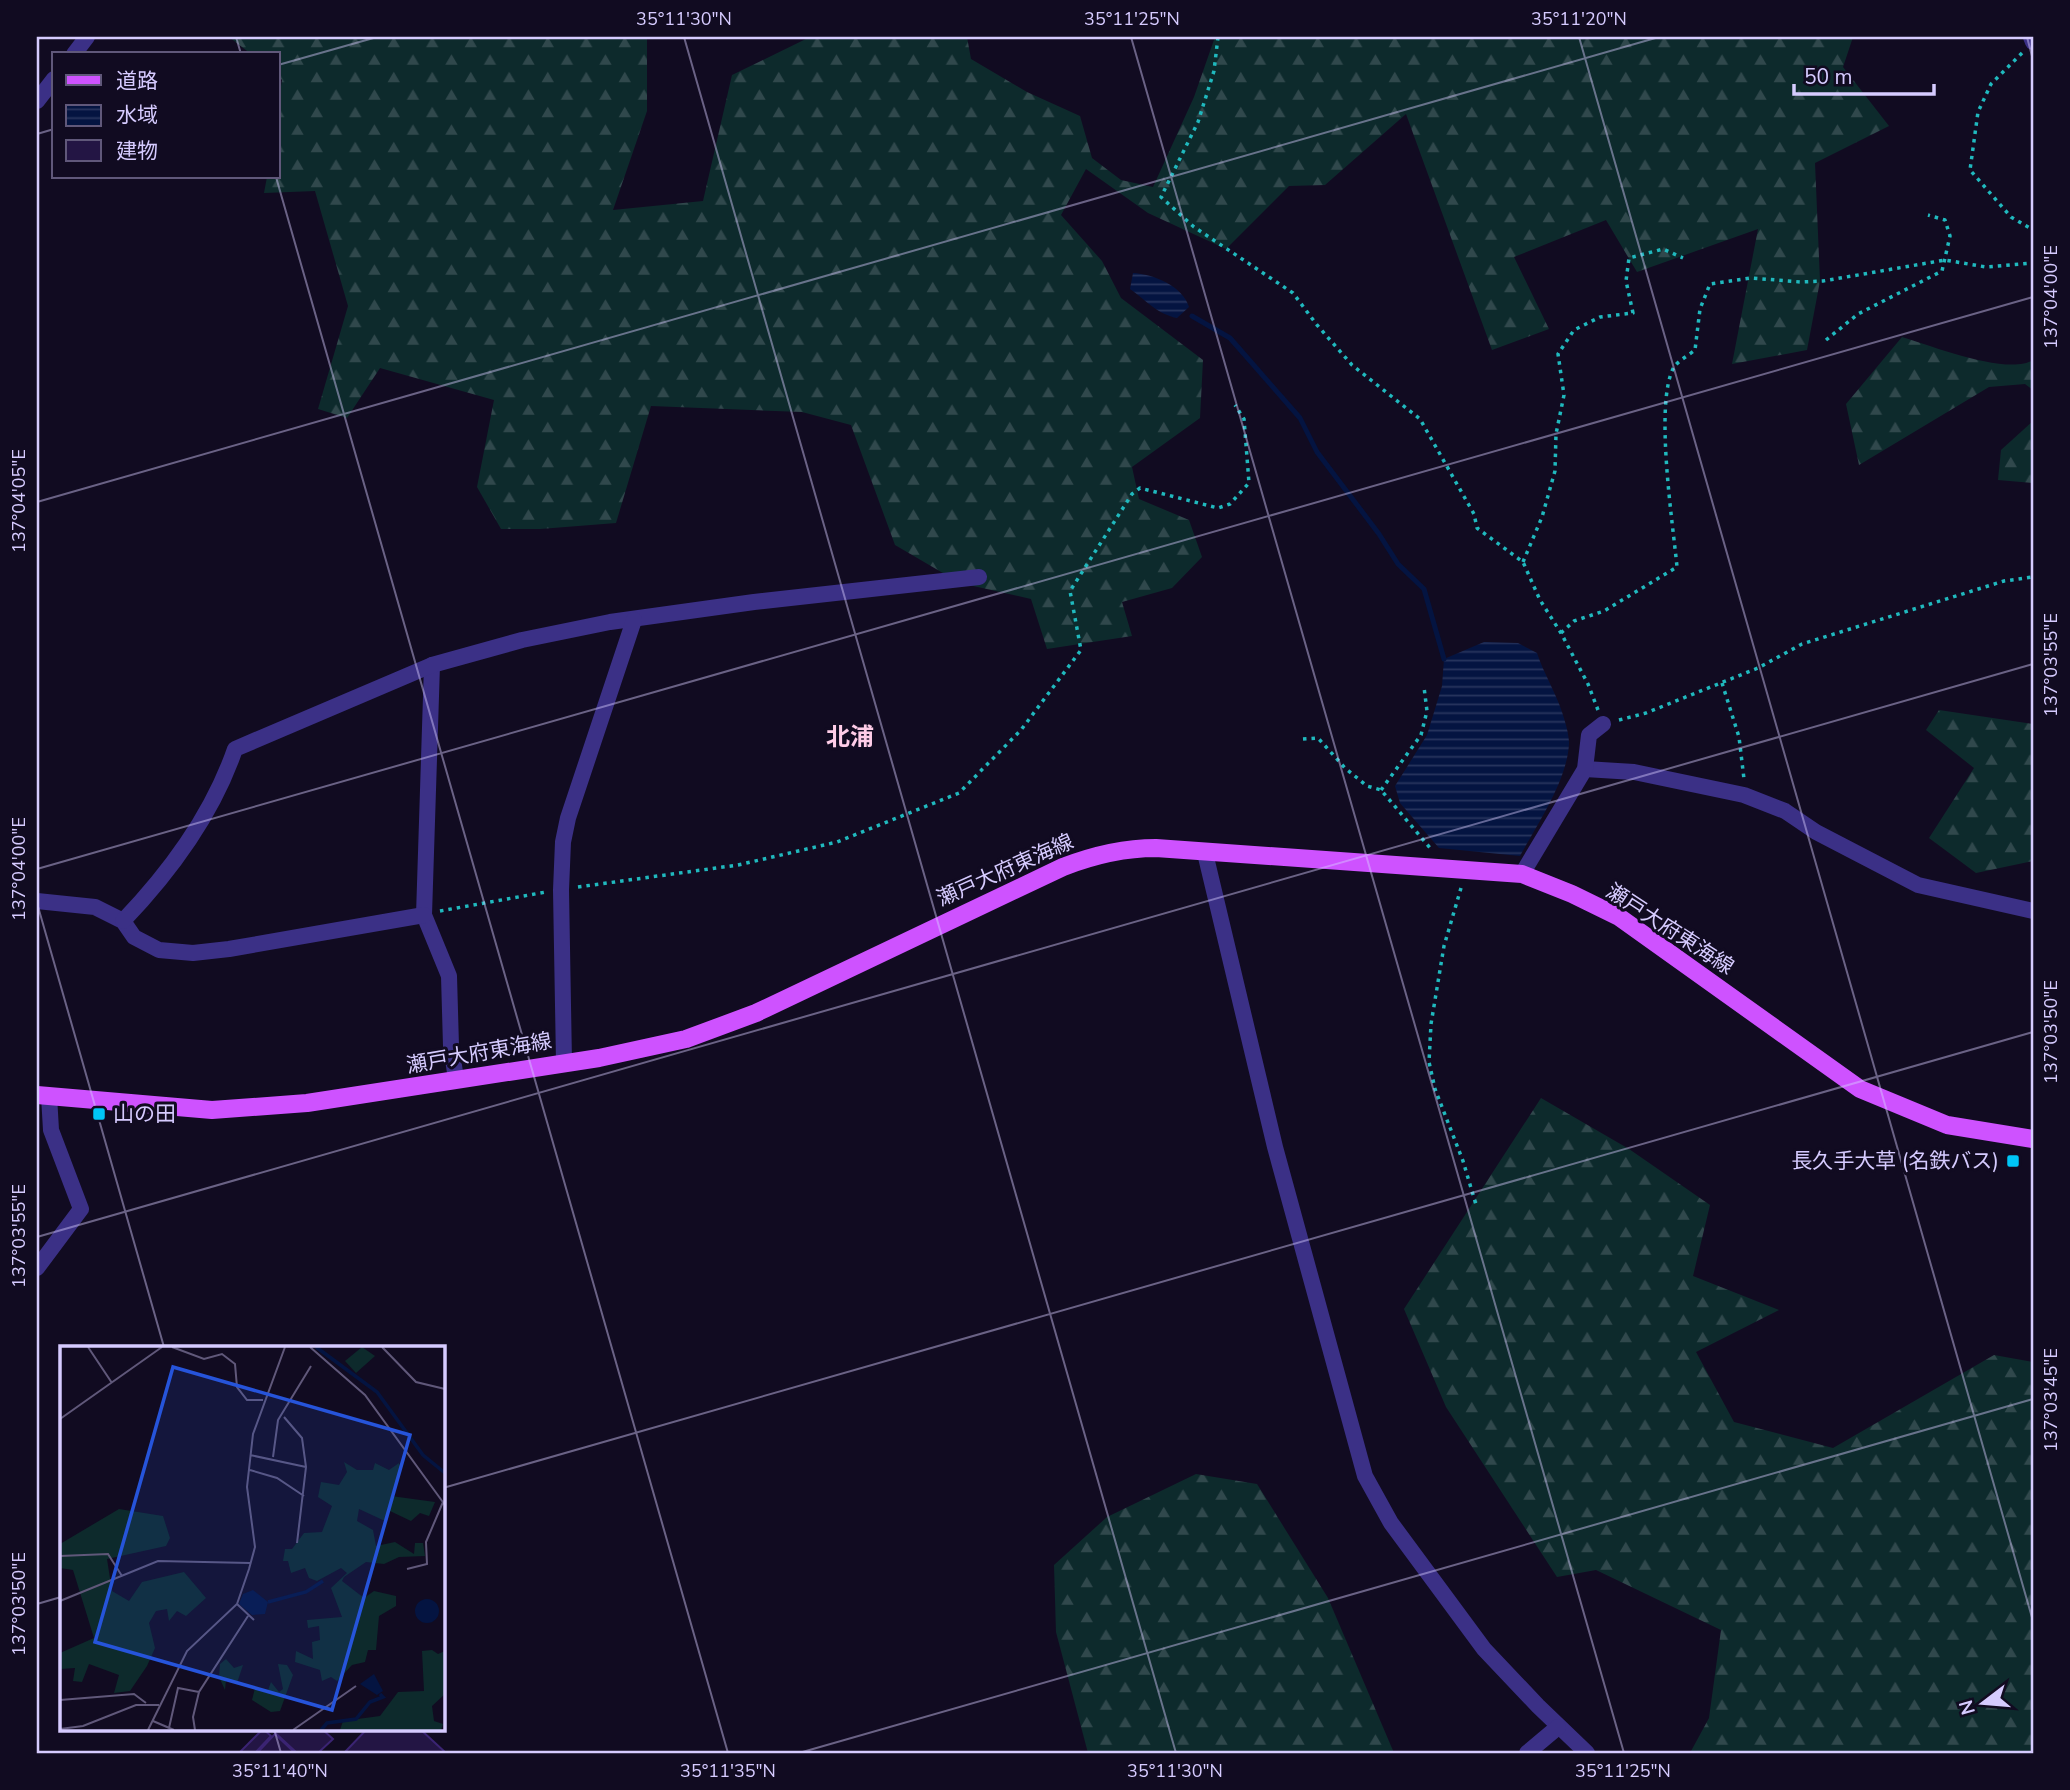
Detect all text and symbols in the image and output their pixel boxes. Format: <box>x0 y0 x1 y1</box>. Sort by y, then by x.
text: 35°11'30"N <box>636 7 732 31</box>
text: 35°11'25"N <box>1084 7 1180 31</box>
text: 35°11'20"N <box>1531 7 1627 31</box>
legend <box>52 52 280 178</box>
scale bar <box>1794 52 1934 96</box>
text: 50 m <box>1804 63 1853 91</box>
text: 道路 <box>116 67 158 95</box>
text: 水域 <box>116 101 158 129</box>
text: 建物 <box>116 137 158 165</box>
text: 137°04'00"E <box>2039 245 2063 349</box>
text: 137°04'05"E <box>7 449 31 553</box>
text: 137°03'55"E <box>2039 613 2063 717</box>
district label: 北浦 <box>826 721 874 753</box>
text: 137°04'00"E <box>7 817 31 921</box>
street label: 瀬戸大府東海線 <box>932 827 1078 913</box>
street label: 瀬戸大府東海線 <box>1601 877 1739 981</box>
text: 137°03'50"E <box>2039 980 2063 1084</box>
street label: 瀬戸大府東海線 <box>404 1026 554 1080</box>
place label: 山の田 <box>113 1100 176 1128</box>
marker: 山の田 <box>91 1106 107 1122</box>
place label: 長久手大草 (名鉄バス) <box>1791 1147 1999 1175</box>
marker: 長久手大草 (名鉄バス) <box>2005 1153 2021 1169</box>
text: 137°03'55"E <box>7 1184 31 1288</box>
inset map <box>60 1346 444 1730</box>
text: 137°03'45"E <box>2039 1348 2063 1452</box>
text: 137°03'50"E <box>7 1552 31 1656</box>
north arrow <box>1948 1668 2018 1738</box>
text: N <box>1953 1697 1982 1718</box>
text: 35°11'40"N <box>232 1759 328 1783</box>
text: 35°11'35"N <box>680 1759 776 1783</box>
text: 35°11'30"N <box>1127 1759 1223 1783</box>
text: 35°11'25"N <box>1575 1759 1671 1783</box>

